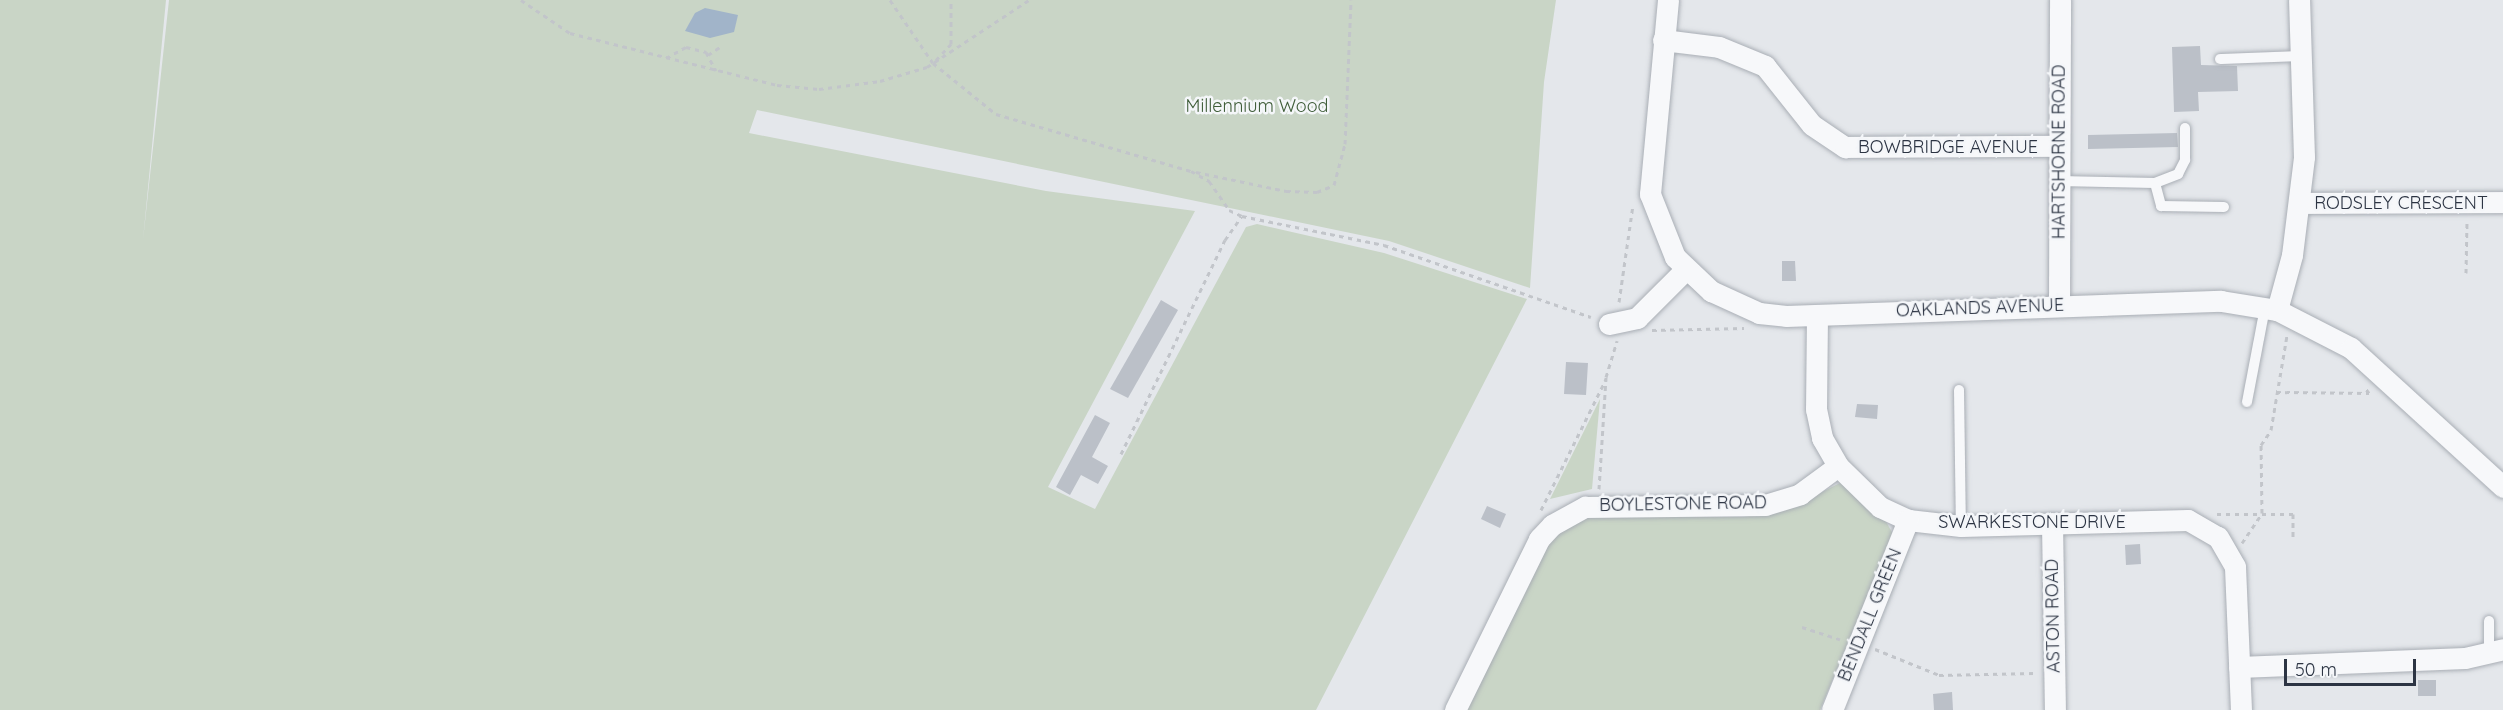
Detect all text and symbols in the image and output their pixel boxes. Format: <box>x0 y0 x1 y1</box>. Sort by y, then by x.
street label: HARTSHORNE ROAD <box>2048 65 2070 239</box>
park label: Millennium Wood <box>1185 95 1329 117</box>
street label: BOWBRIDGE AVENUE <box>1858 136 2038 158</box>
street label: RODSLEY CRESCENT <box>2314 192 2488 214</box>
street label: OAKLANDS AVENUE <box>1896 294 2064 322</box>
street label: BOYLESTONE ROAD <box>1599 492 1767 516</box>
street label: SWARKESTONE DRIVE <box>1938 511 2126 533</box>
street label: BENDALL GREEN <box>1833 545 1907 685</box>
street label: ASTON ROAD <box>2041 559 2065 673</box>
scale bar <box>2287 647 2419 685</box>
text: 50 m <box>2295 658 2337 681</box>

